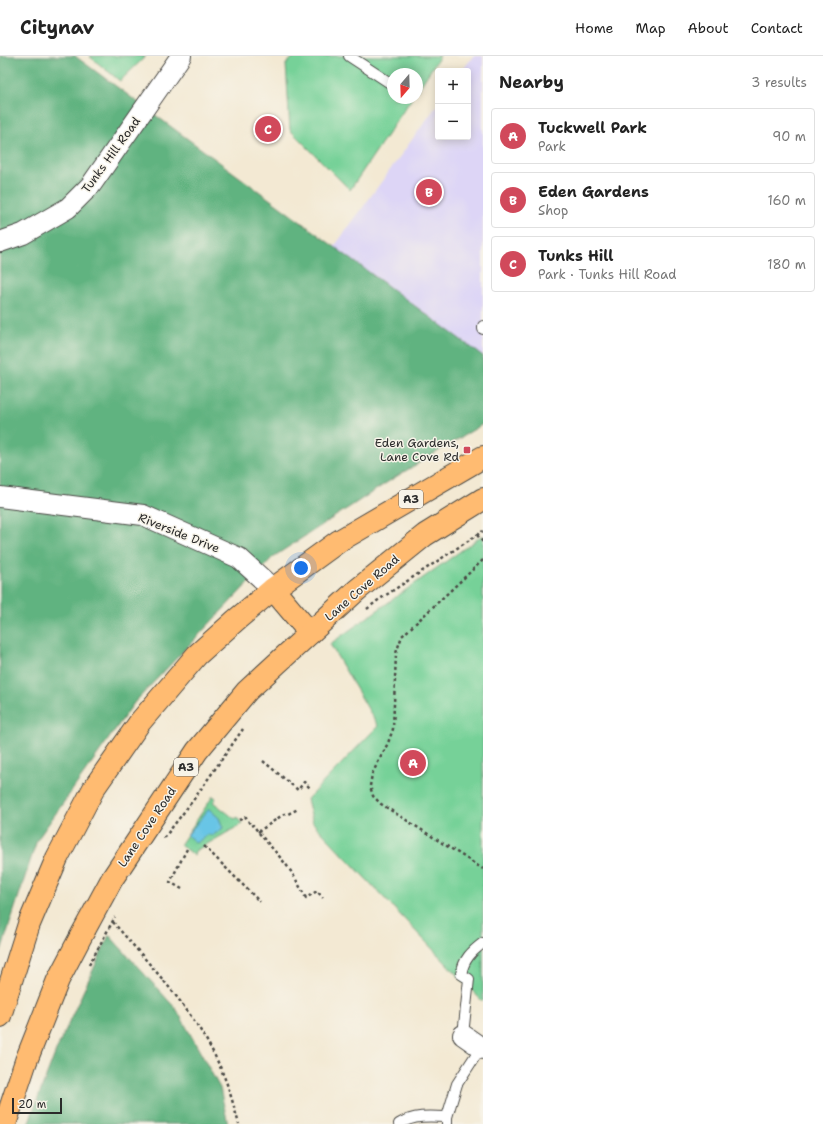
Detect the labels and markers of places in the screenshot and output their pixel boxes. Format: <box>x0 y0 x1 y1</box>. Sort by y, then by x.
pin: C <box>255 114 281 144</box>
pin: B <box>416 177 442 207</box>
place label: Eden Gardens, Lane Cove Rd <box>375 435 459 465</box>
marker: Eden Gardens, Lane Cove Rd <box>462 445 472 455</box>
pin: A <box>400 748 426 778</box>

